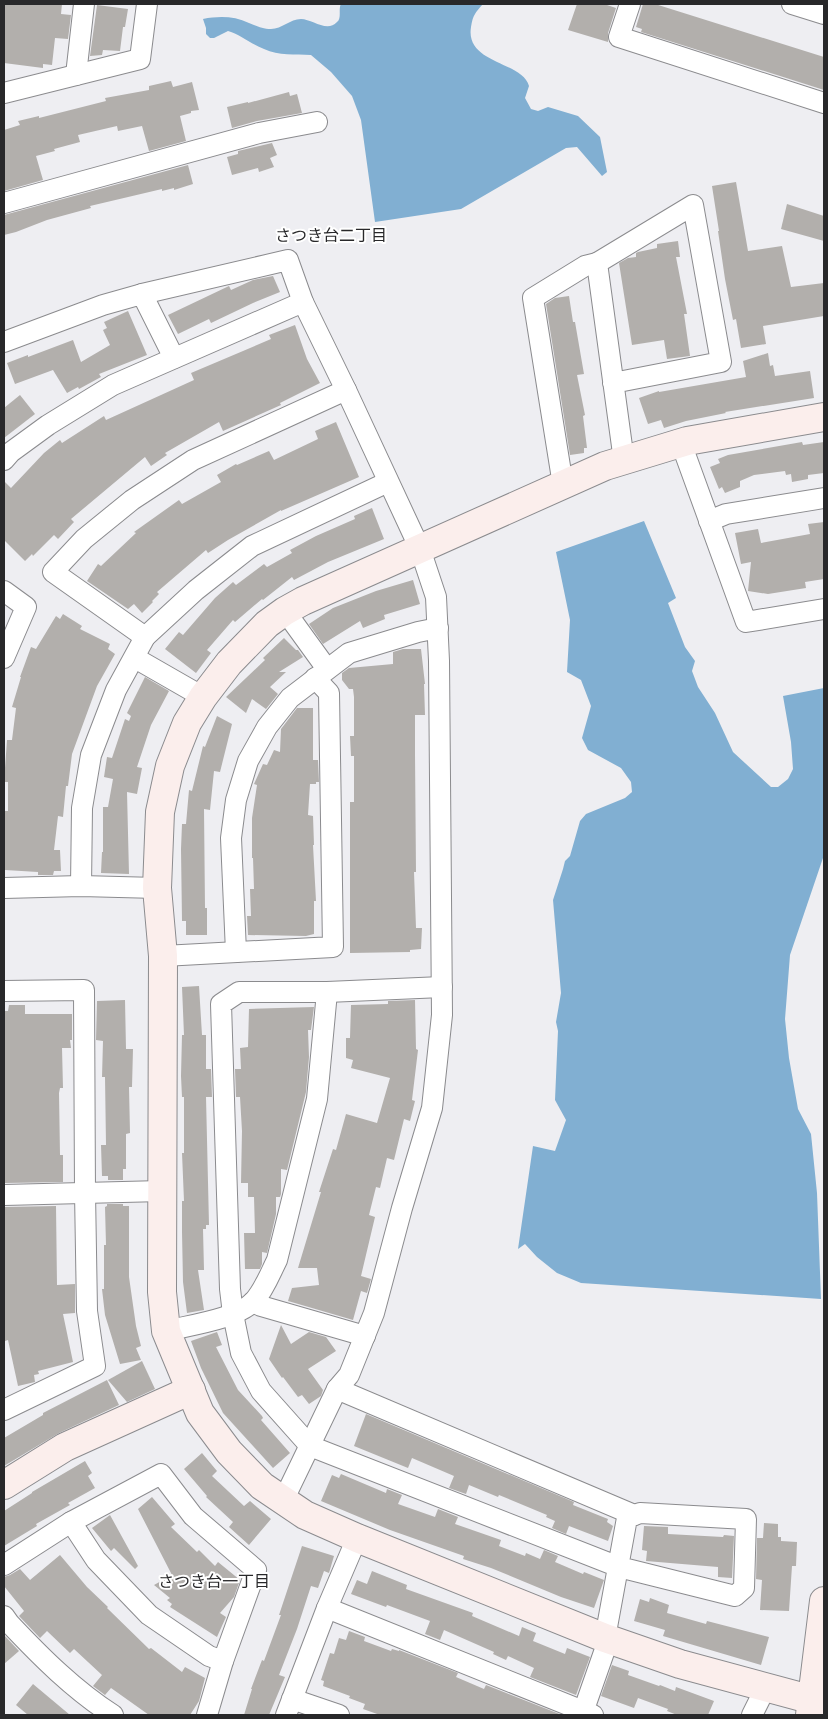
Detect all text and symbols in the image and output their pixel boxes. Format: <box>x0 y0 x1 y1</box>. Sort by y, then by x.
district label: さつき台二丁目 <box>275 224 387 246</box>
district label: さつき台一丁目 <box>158 1570 270 1592</box>

